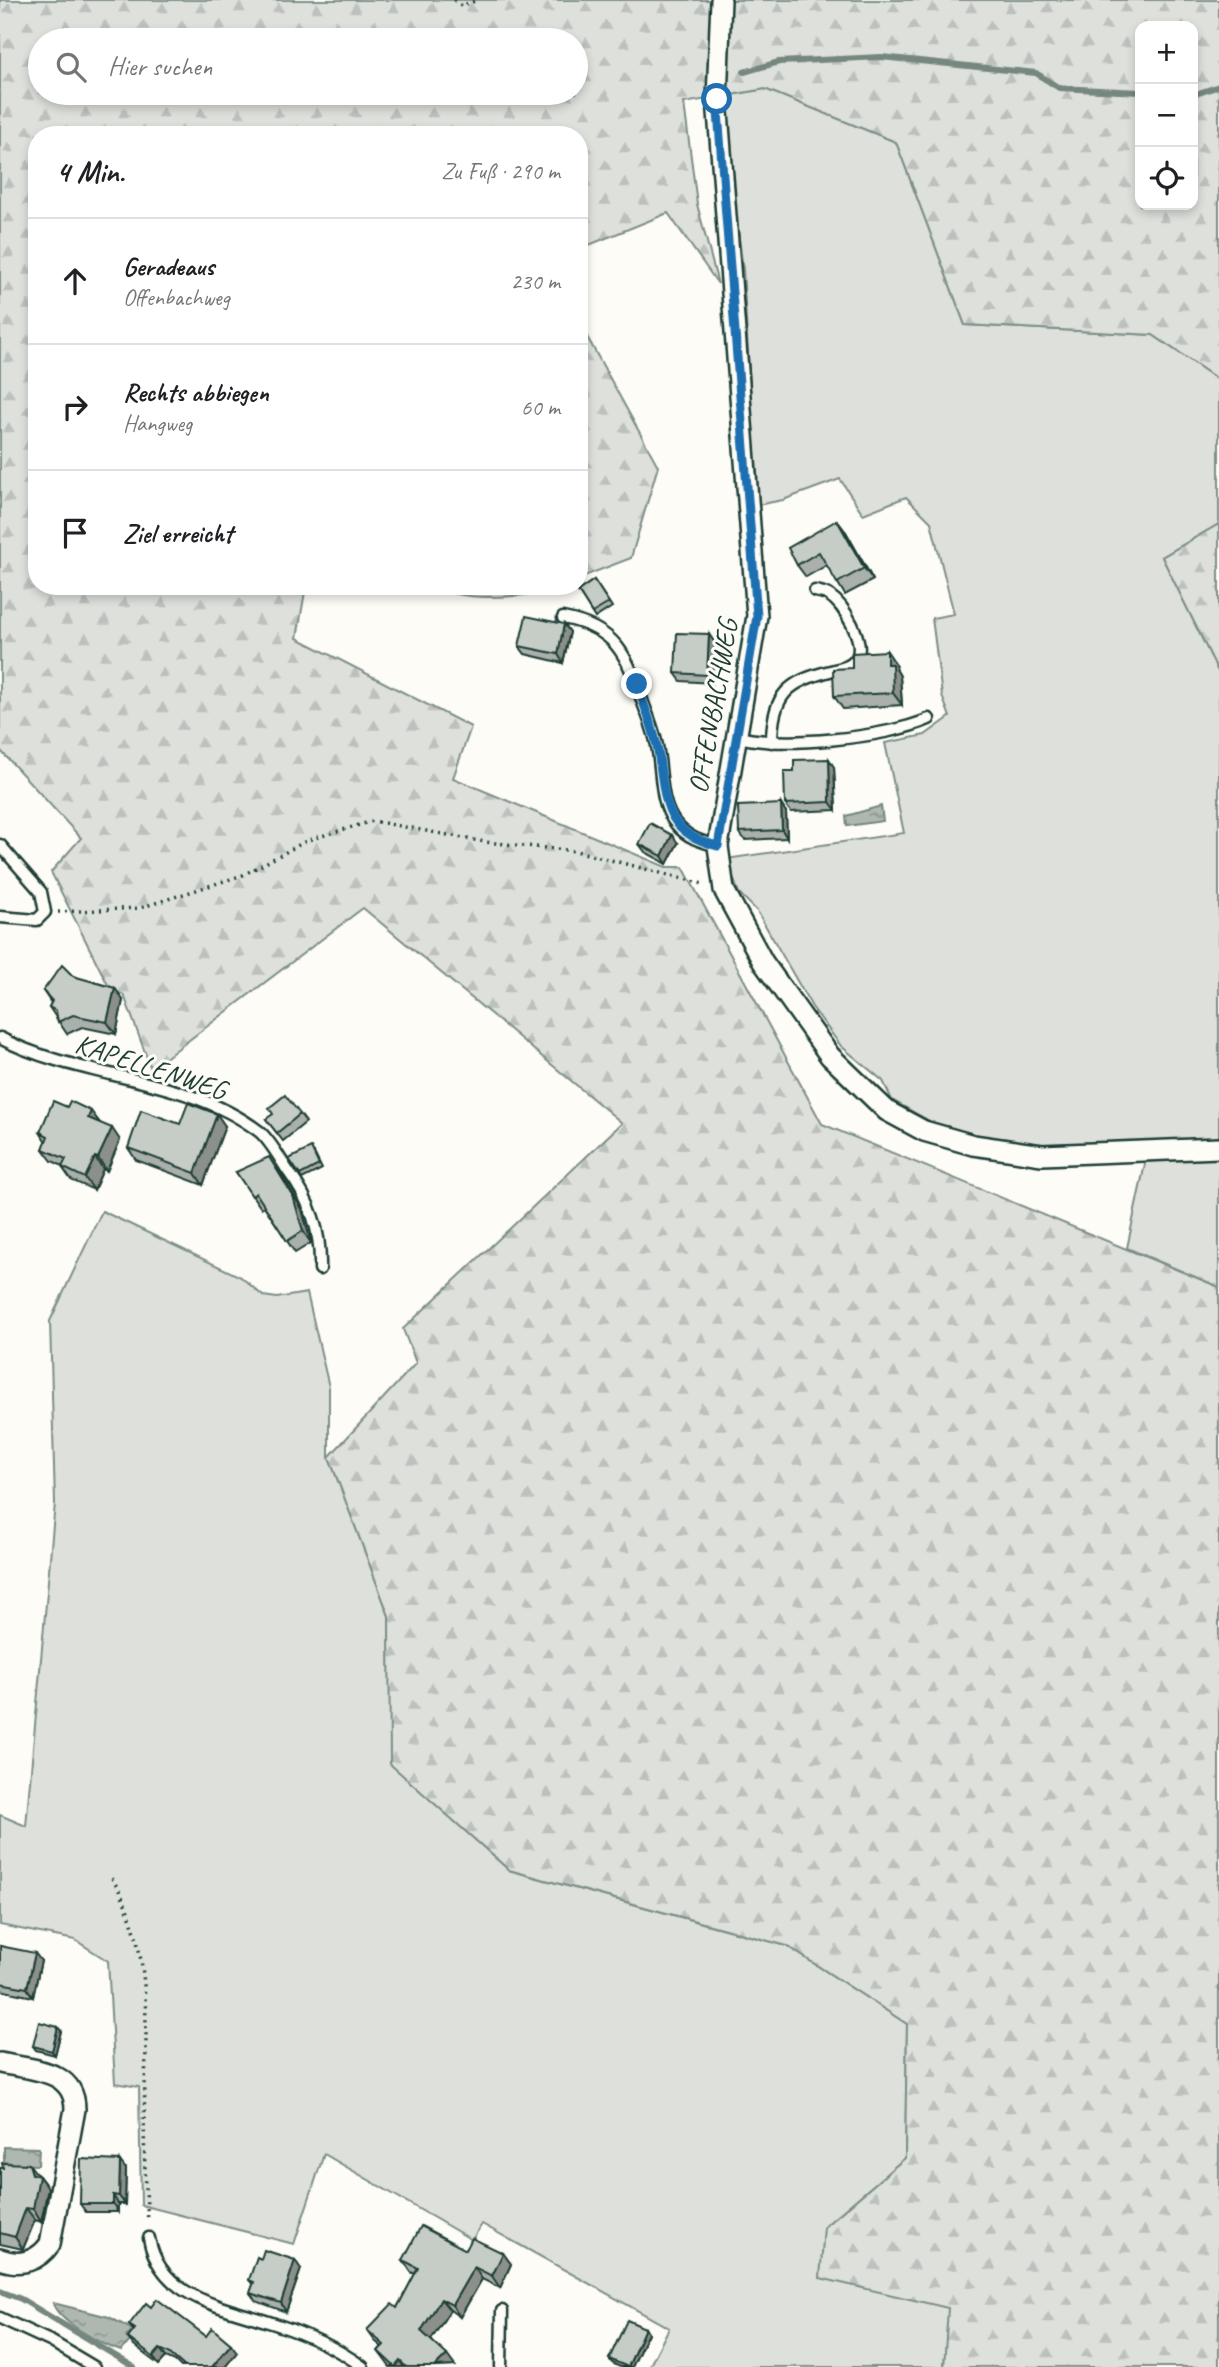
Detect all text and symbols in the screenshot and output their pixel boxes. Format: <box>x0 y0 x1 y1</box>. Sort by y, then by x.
map controls <box>1135 21 1198 210</box>
button: + <box>1135 21 1198 84</box>
search box <box>28 28 588 105</box>
icon: search <box>52 48 90 86</box>
text: Hier suchen <box>108 50 212 83</box>
route start <box>701 83 732 114</box>
button: − <box>1135 84 1198 147</box>
button: locate <box>1135 147 1198 210</box>
text: 4 Min. <box>56 153 125 191</box>
text: Zu Fuß · 290 m <box>441 157 560 186</box>
text: Geradeaus <box>123 250 214 283</box>
icon: ahead <box>56 262 94 300</box>
text: 230 m <box>511 267 560 296</box>
text: Offenbachweg <box>123 283 230 312</box>
text: Rechts abbiegen <box>123 376 269 409</box>
icon: right <box>56 388 94 426</box>
text: 60 m <box>521 393 560 422</box>
text: Hangweg <box>123 409 192 438</box>
icon: arrive <box>56 514 94 552</box>
text: Ziel erreicht <box>123 517 233 550</box>
street label: OFFENBACHWEG <box>680 613 746 796</box>
route end <box>621 668 652 699</box>
street label: KAPELLENWEG <box>71 1026 234 1108</box>

